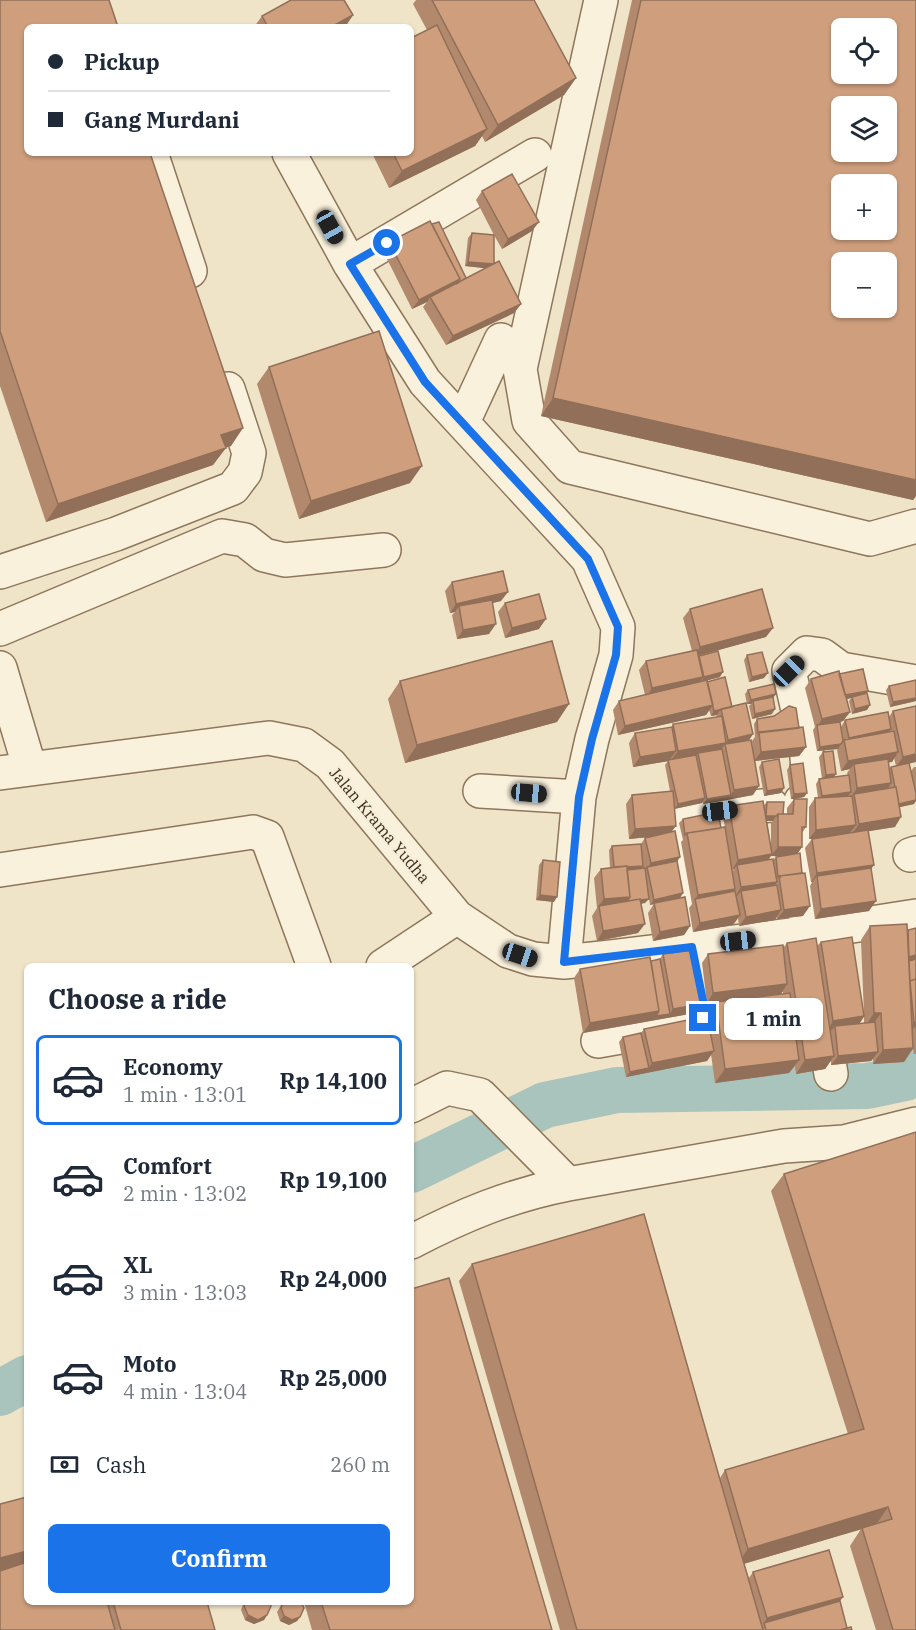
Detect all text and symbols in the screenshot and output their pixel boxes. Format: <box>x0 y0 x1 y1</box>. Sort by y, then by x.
map controls <box>831 18 897 318</box>
button: locate <box>831 18 897 84</box>
text: Pickup <box>84 47 160 76</box>
button: layers <box>831 96 897 162</box>
text: Gang Murdani <box>84 105 239 134</box>
button: + <box>831 174 897 240</box>
car <box>313 207 347 247</box>
route start <box>373 229 400 256</box>
button: − <box>831 252 897 318</box>
car <box>770 652 808 690</box>
street label: Jalan Krama Yudha <box>325 763 435 888</box>
car <box>510 782 548 804</box>
car <box>701 800 739 822</box>
car <box>719 930 757 952</box>
car <box>500 941 540 969</box>
text: Choose a ride <box>48 981 227 1016</box>
callout: 1 min <box>724 997 823 1039</box>
route end <box>689 1004 716 1031</box>
text: 1 min <box>746 1005 802 1032</box>
text: Economy <box>123 1052 223 1081</box>
icon: car <box>51 1053 105 1107</box>
text: Rp 14,100 <box>280 1066 387 1095</box>
text: 1 min · 13:01 <box>123 1081 247 1108</box>
text: Comfort <box>123 1151 212 1180</box>
icon: car <box>51 1152 105 1206</box>
text: Rp 19,100 <box>280 1165 387 1194</box>
text: 2 min · 13:02 <box>123 1180 247 1207</box>
text: XL <box>123 1250 153 1279</box>
icon: car <box>51 1251 105 1305</box>
text: Rp 24,000 <box>280 1264 387 1293</box>
text: 3 min · 13:03 <box>123 1279 247 1306</box>
text: Moto <box>123 1349 177 1378</box>
icon: car <box>51 1350 105 1404</box>
text: Rp 25,000 <box>280 1363 387 1392</box>
text: 4 min · 13:04 <box>123 1378 247 1405</box>
icon: cash <box>48 1448 81 1481</box>
text: Cash <box>96 1450 147 1479</box>
text: 260 m <box>330 1451 390 1478</box>
button: Confirm <box>48 1524 390 1593</box>

